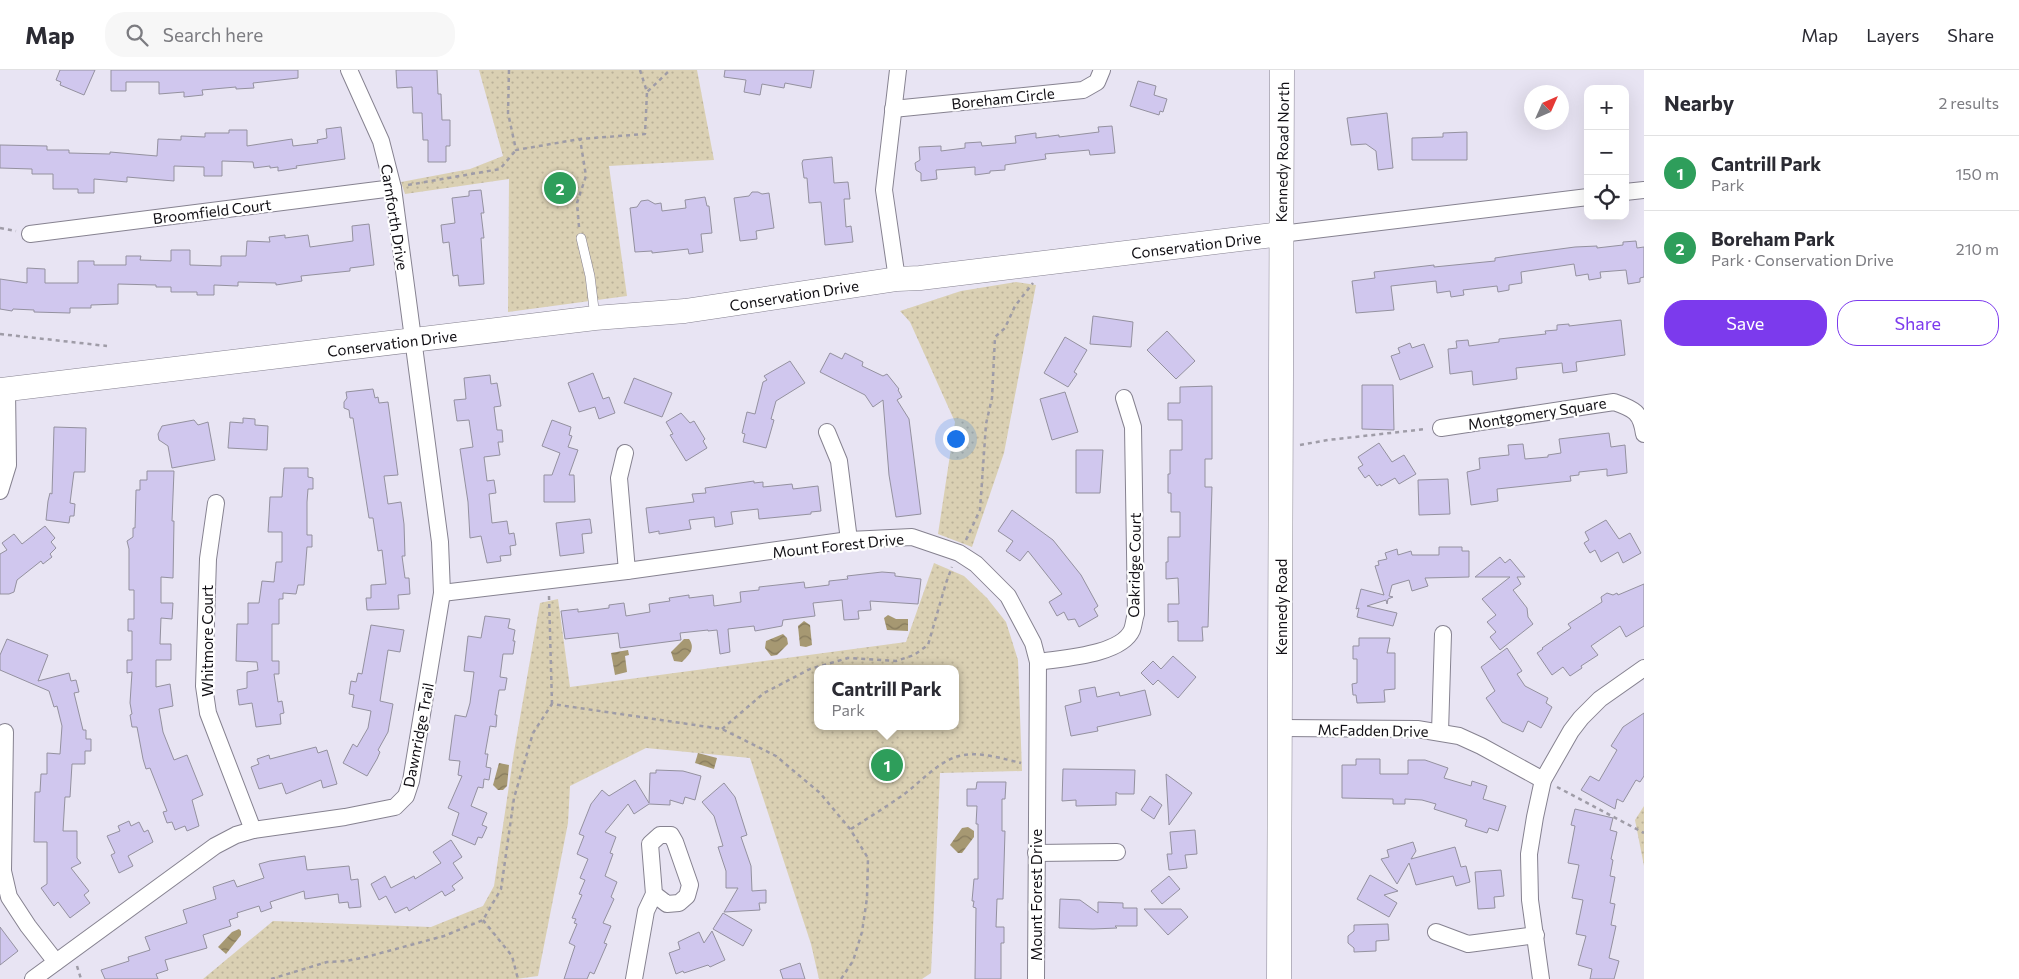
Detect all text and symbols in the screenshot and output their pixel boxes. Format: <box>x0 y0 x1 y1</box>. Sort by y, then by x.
search box <box>105 12 455 57</box>
text: Map <box>25 20 75 49</box>
icon: search <box>123 21 151 49</box>
text: Search here <box>163 23 263 46</box>
text: Map <box>1801 24 1838 46</box>
text: Layers <box>1866 24 1919 46</box>
text: Share <box>1947 24 1994 46</box>
street label: Kennedy Road North <box>1272 81 1292 223</box>
street label: Boreham Circle <box>950 84 1056 112</box>
north arrow <box>1524 85 1569 130</box>
map controls <box>1584 85 1629 220</box>
button: + <box>1584 85 1629 130</box>
text: Nearby <box>1664 90 1734 115</box>
text: 2 results <box>1938 93 1999 112</box>
button: − <box>1584 130 1629 175</box>
text: Cantrill Park <box>1711 152 1821 175</box>
street label: Carnforth Drive <box>378 163 412 271</box>
text: 1 <box>1676 164 1684 183</box>
text: 150 m <box>1956 164 1999 183</box>
pin: 2 <box>544 169 576 207</box>
button: locate <box>1584 175 1629 220</box>
text: Park <box>1711 175 1744 194</box>
street label: Broomfield Court <box>152 195 272 227</box>
text: Boreham Park <box>1711 227 1835 250</box>
street label: Conservation Drive <box>1130 228 1262 262</box>
text: 2 <box>1675 239 1685 258</box>
text: 210 m <box>1956 239 1999 258</box>
text: Park · Conservation Drive <box>1711 250 1894 269</box>
street label: Conservation Drive <box>728 276 860 314</box>
button: Save <box>1664 300 1827 346</box>
button: Share <box>1837 300 1999 346</box>
street label: Conservation Drive <box>326 326 458 360</box>
street label: Montgomery Square <box>1466 393 1608 433</box>
your location <box>943 426 969 452</box>
street label: Oakridge Court <box>1124 512 1144 618</box>
street label: Mount Forest Drive <box>771 529 905 561</box>
street label: Kennedy Road <box>1272 559 1290 655</box>
street label: Whitmore Court <box>198 585 216 697</box>
popup <box>814 665 959 730</box>
text: Cantrill Park <box>831 677 942 700</box>
street label: Dawnridge Trail <box>399 681 437 789</box>
text: Park <box>831 700 865 719</box>
street label: McFadden Drive <box>1317 720 1429 740</box>
pin: 1 <box>871 746 903 784</box>
street label: Mount Forest Drive <box>1027 829 1045 961</box>

